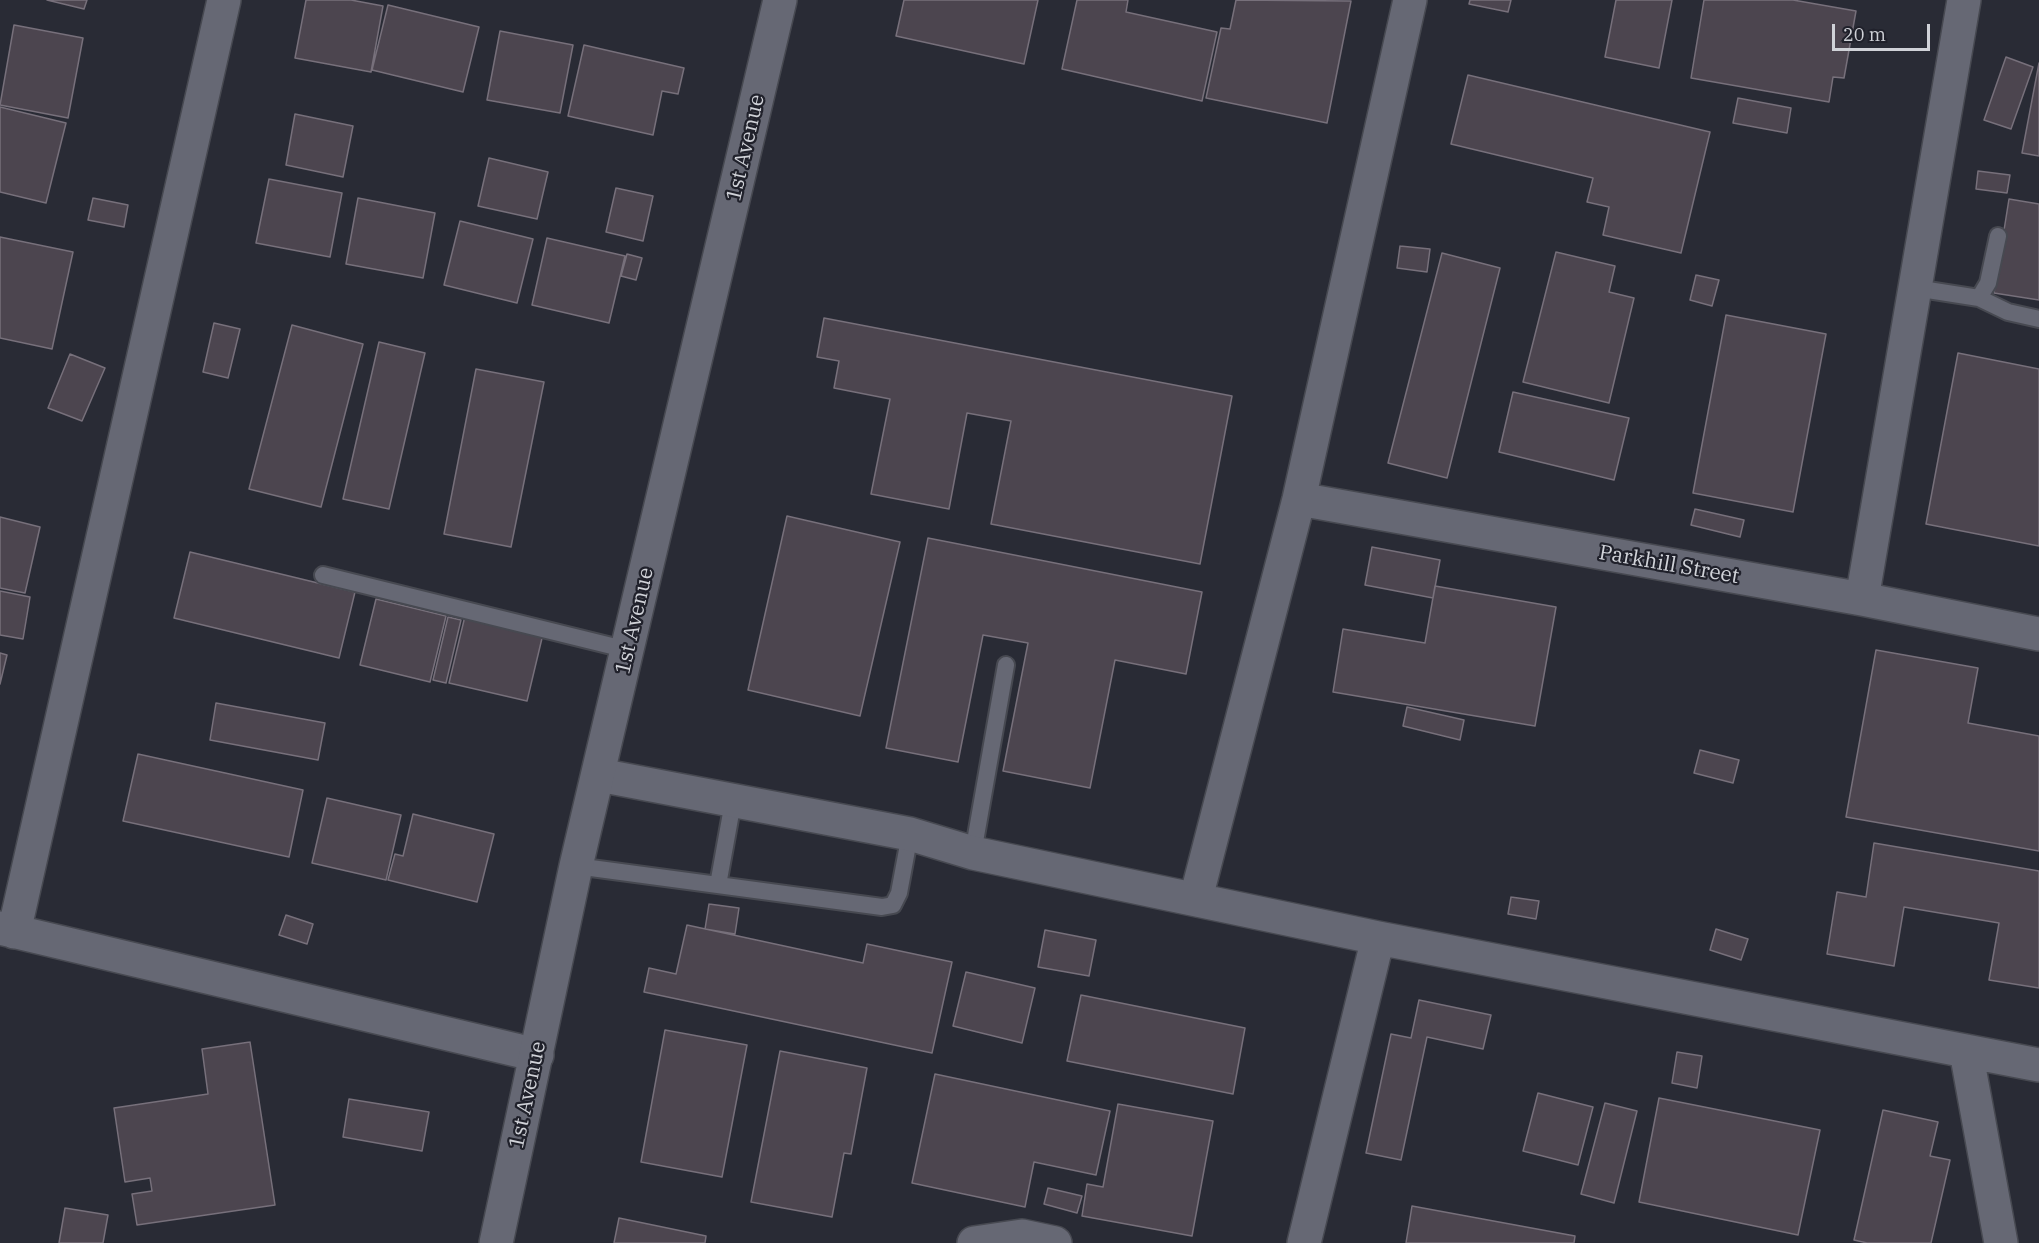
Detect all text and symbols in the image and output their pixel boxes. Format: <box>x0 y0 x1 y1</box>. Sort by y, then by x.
scale bar <box>1835 12 1932 50</box>
text: 20 m <box>1843 23 1886 46</box>
street label: 1st Avenue <box>721 92 771 204</box>
street label: Parkhill Street <box>1597 540 1741 590</box>
street label: 1st Avenue <box>610 565 660 677</box>
street label: 1st Avenue <box>504 1039 552 1151</box>

